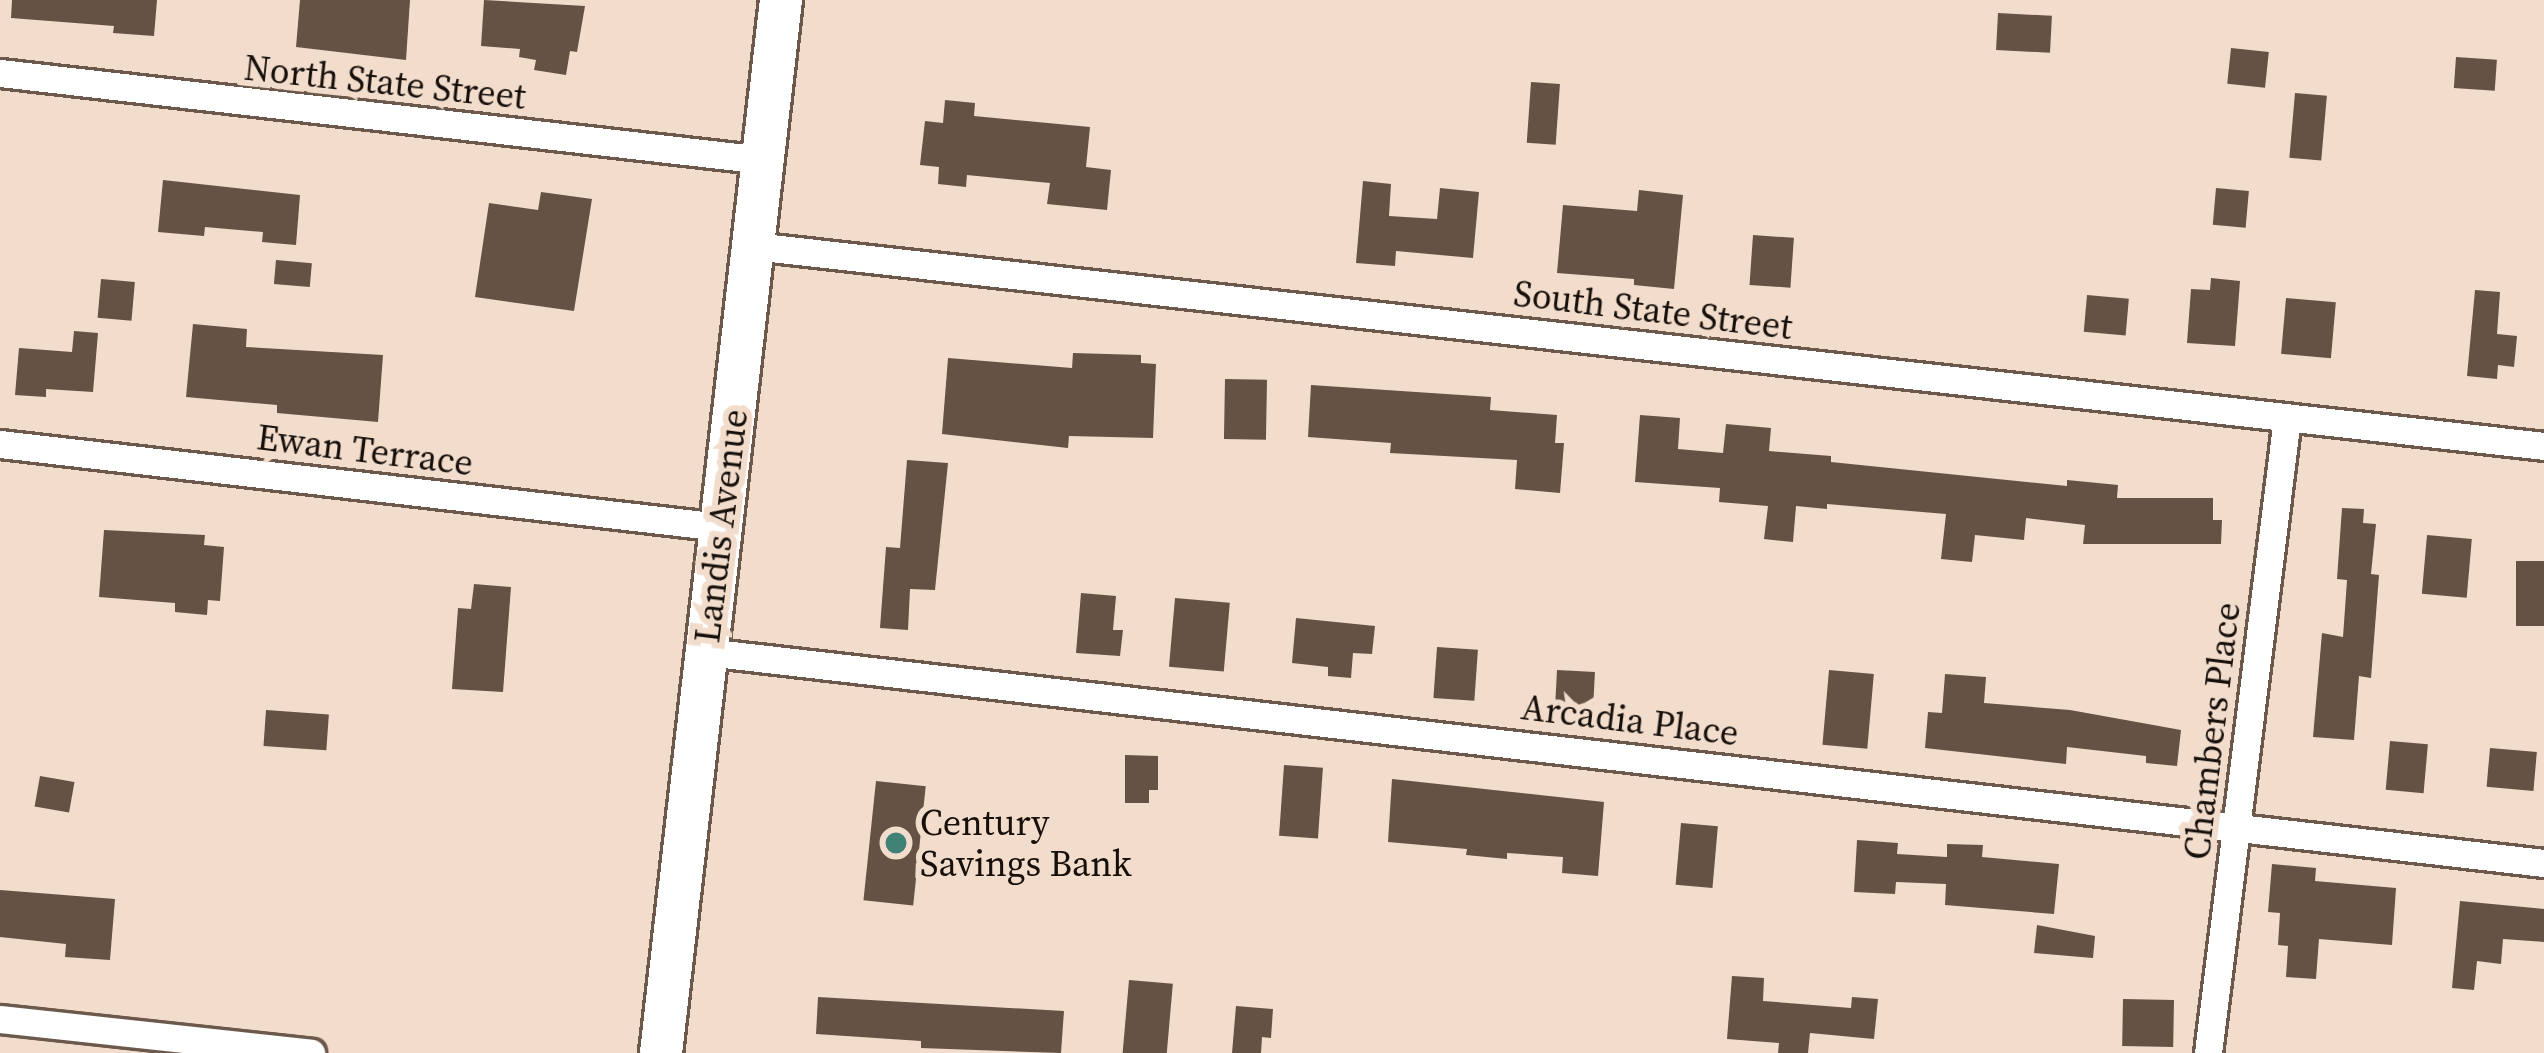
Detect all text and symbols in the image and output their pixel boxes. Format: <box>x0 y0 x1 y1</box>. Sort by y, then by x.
street label: North State Street <box>242 46 528 118</box>
street label: South State Street <box>1511 271 1795 349</box>
street label: Landis Avenue <box>685 407 757 645</box>
street label: Ewan Terrace <box>254 415 476 485</box>
street label: Chambers Place <box>2175 600 2249 862</box>
street label: Arcadia Place <box>1519 685 1741 755</box>
place label: Century Savings Bank <box>920 800 1132 885</box>
marker: Century Savings Bank <box>883 830 909 856</box>

